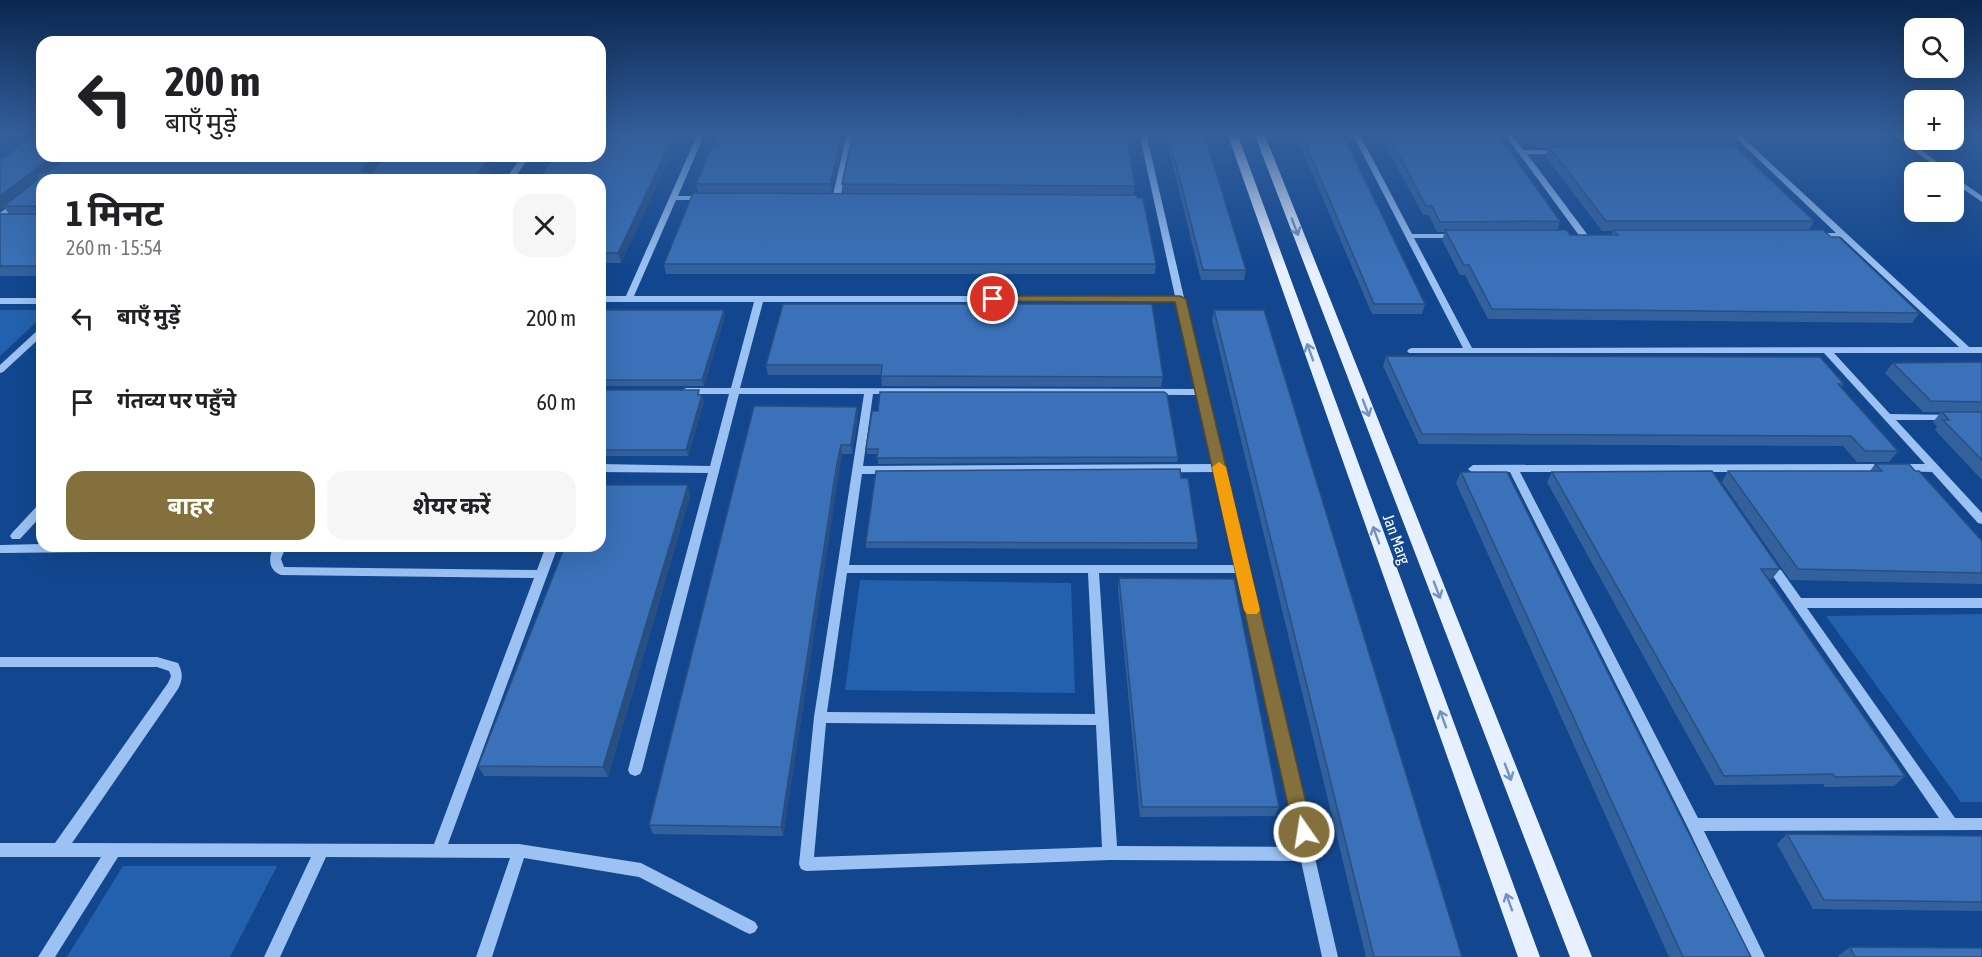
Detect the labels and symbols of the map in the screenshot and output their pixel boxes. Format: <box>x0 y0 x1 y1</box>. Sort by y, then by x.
one-way arrow <box>1291 217 1302 235</box>
pin <box>967 273 1018 324</box>
one-way arrow <box>1304 343 1315 362</box>
one-way arrow <box>1361 399 1372 417</box>
street label: Jan Marg <box>1379 512 1414 567</box>
one-way arrow <box>1370 526 1381 545</box>
one-way arrow <box>1432 580 1443 599</box>
one-way arrow <box>1436 710 1447 729</box>
one-way arrow <box>1503 762 1514 780</box>
position arrow <box>1272 800 1336 864</box>
one-way arrow <box>1503 893 1514 912</box>

